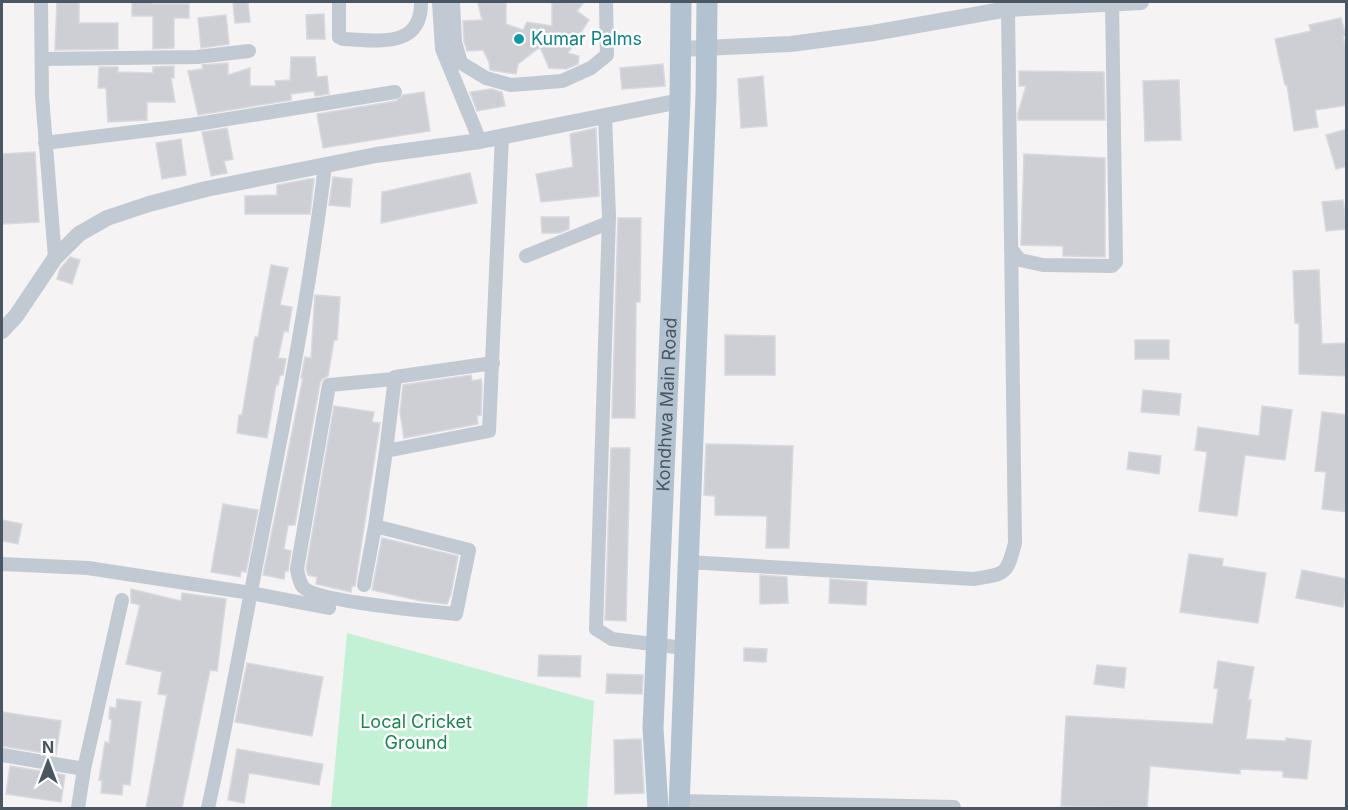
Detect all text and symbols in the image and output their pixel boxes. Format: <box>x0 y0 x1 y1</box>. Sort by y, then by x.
place label: Kumar Palms <box>531 28 642 49</box>
marker: Kumar Palms <box>512 32 526 46</box>
street label: Kondhwa Main Road <box>652 317 681 492</box>
park label: Local Cricket Ground <box>360 711 472 753</box>
north arrow <box>18 732 78 792</box>
text: N <box>42 737 54 757</box>

